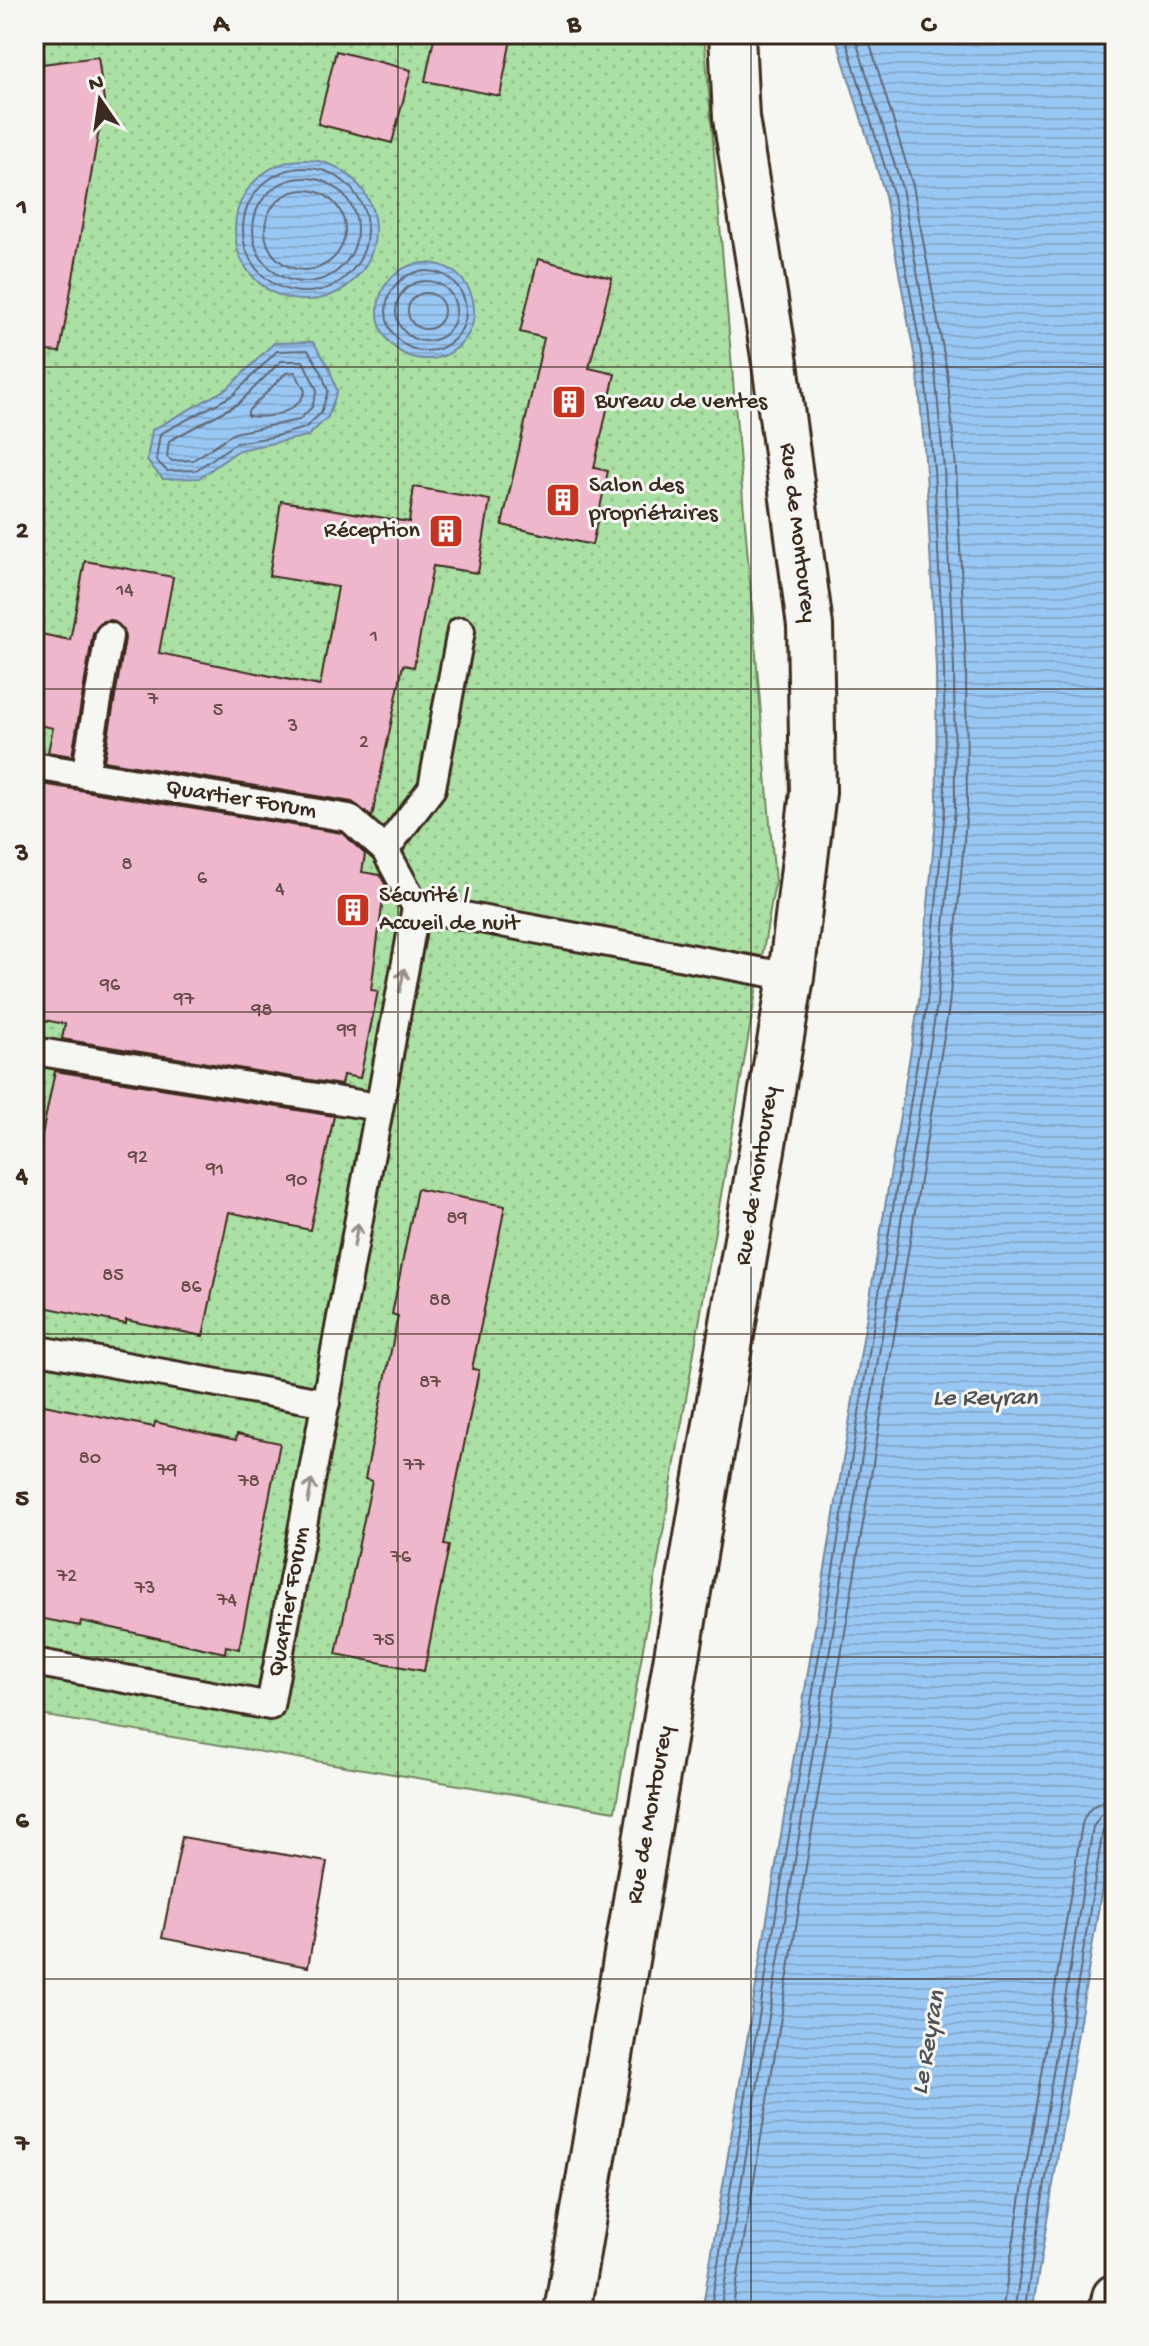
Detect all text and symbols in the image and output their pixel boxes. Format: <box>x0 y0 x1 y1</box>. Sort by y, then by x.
text: A <box>212 11 230 42</box>
text: B <box>566 11 582 42</box>
text: C <box>921 11 938 42</box>
north arrow <box>60 60 140 140</box>
text: N <box>86 70 106 99</box>
text: 1 <box>16 194 27 225</box>
building icon: Bureau de ventes <box>550 383 588 421</box>
place label: Bureau de ventes <box>594 388 768 417</box>
street label: Rue de Montourey <box>772 442 822 625</box>
place label: Salon des propriétaires <box>588 472 719 529</box>
building icon: Salon des propriétaires <box>544 481 582 519</box>
building icon: Réception <box>427 512 465 550</box>
text: 2 <box>16 517 29 548</box>
place label: Réception <box>324 517 421 546</box>
house number: 14 <box>115 580 134 603</box>
house number: 1 <box>369 626 378 649</box>
house number: 7 <box>147 689 159 712</box>
house number: 5 <box>213 700 223 723</box>
house number: 3 <box>287 716 298 739</box>
house number: 2 <box>359 732 369 755</box>
street label: Quartier Forum <box>164 774 318 826</box>
text: 3 <box>14 840 29 871</box>
house number: 8 <box>122 854 133 877</box>
house number: 6 <box>197 868 208 891</box>
house number: 4 <box>275 879 285 902</box>
place label: Sécurité / Accueil de nuit <box>379 882 521 939</box>
building icon: Sécurité / Accueil de nuit <box>334 891 372 929</box>
one-way arrow <box>396 967 411 993</box>
house number: 96 <box>99 975 121 998</box>
house number: 97 <box>173 989 195 1012</box>
house number: 98 <box>251 1000 273 1023</box>
house number: 99 <box>336 1020 357 1043</box>
street label: Rue de Montourey <box>730 1084 786 1268</box>
house number: 92 <box>127 1147 148 1170</box>
house number: 91 <box>205 1159 224 1182</box>
text: 4 <box>15 1162 29 1193</box>
house number: 90 <box>285 1170 308 1193</box>
house number: 89 <box>447 1208 467 1231</box>
one-way arrow <box>349 1223 364 1249</box>
house number: 85 <box>102 1265 124 1288</box>
house number: 86 <box>180 1277 202 1300</box>
house number: 88 <box>429 1290 451 1313</box>
house number: 87 <box>419 1372 441 1395</box>
water label: Le Reyran <box>933 1384 1038 1415</box>
house number: 80 <box>79 1448 101 1471</box>
house number: 77 <box>403 1455 425 1478</box>
house number: 79 <box>156 1460 177 1483</box>
house number: 78 <box>237 1471 260 1494</box>
one-way arrow <box>304 1479 319 1505</box>
text: 5 <box>15 1485 29 1516</box>
street label: Quartier Forum <box>262 1524 318 1680</box>
house number: 76 <box>390 1547 412 1570</box>
house number: 72 <box>56 1566 77 1589</box>
house number: 73 <box>134 1578 155 1601</box>
house number: 74 <box>216 1590 237 1613</box>
house number: 75 <box>373 1630 394 1653</box>
street label: Rue de Montourey <box>621 1723 681 1907</box>
text: 6 <box>15 1807 29 1838</box>
water label: Le Reyran <box>906 1988 954 2097</box>
text: 7 <box>13 2130 30 2161</box>

